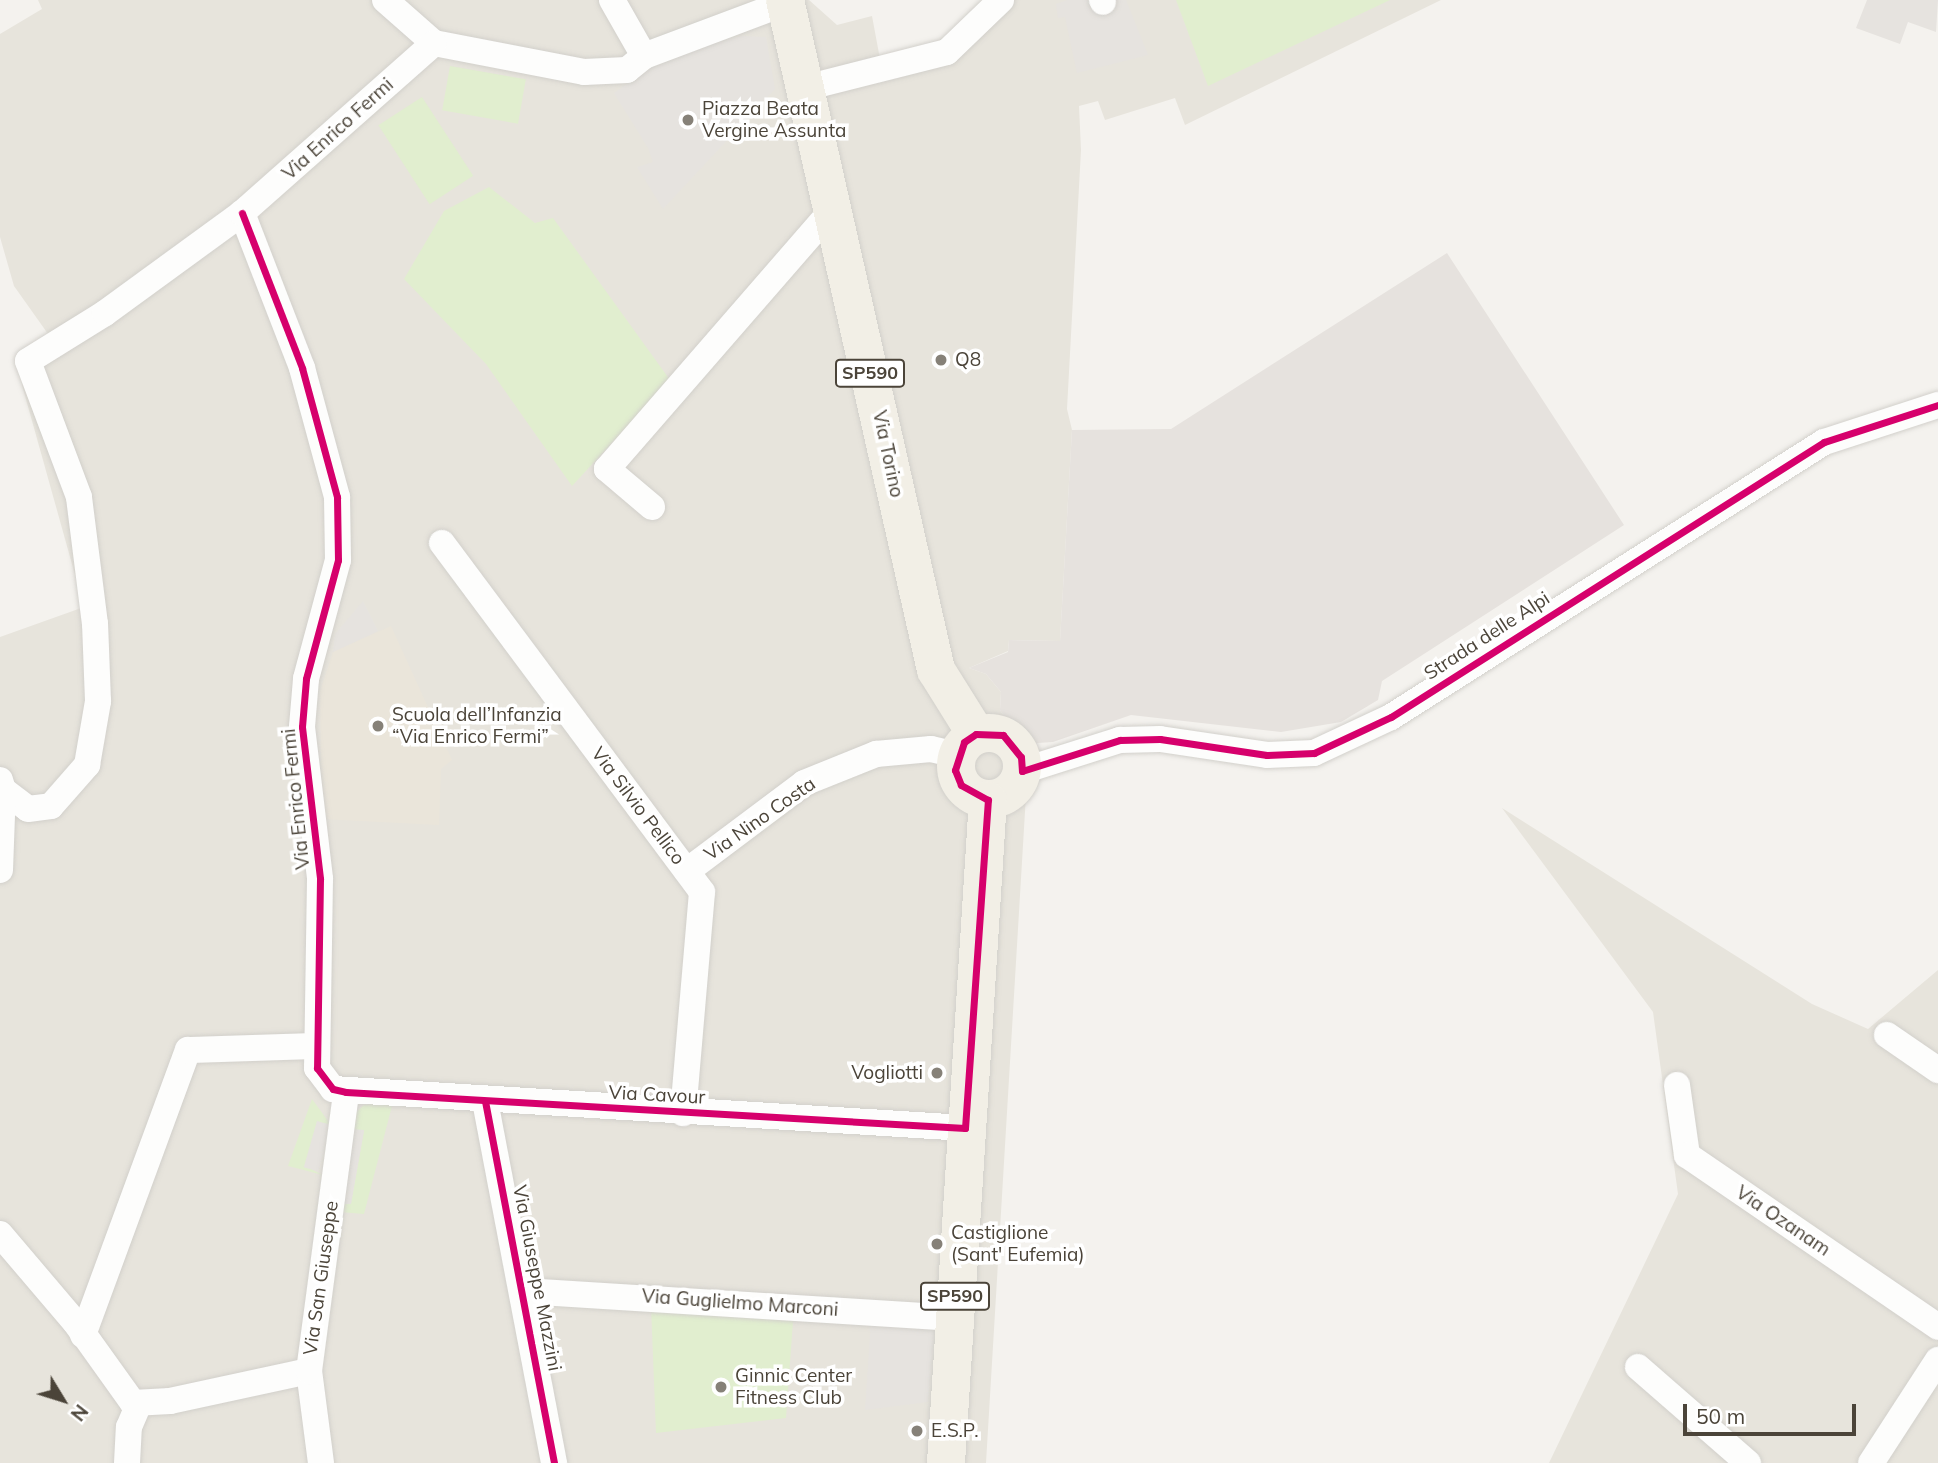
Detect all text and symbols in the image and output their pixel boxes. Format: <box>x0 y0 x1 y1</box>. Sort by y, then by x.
street label: Via Enrico Fermi <box>278 73 398 185</box>
place label: Piazza Beata Vergine Assunta <box>702 98 847 142</box>
marker: Piazza Beata Vergine Assunta <box>680 112 696 128</box>
place label: Q8 <box>955 349 981 371</box>
marker: Q8 <box>933 352 949 368</box>
road number: SP590 <box>835 358 905 388</box>
street label: Via Torino <box>868 408 908 500</box>
street label: Strada delle Alpi <box>1420 587 1554 685</box>
place label: Scuola dell’Infanzia “Via Enrico Fermi” <box>392 704 562 748</box>
marker: Scuola dell’Infanzia “Via Enrico Fermi” <box>370 718 386 734</box>
street label: Via Enrico Fermi <box>277 727 315 871</box>
street label: Via Silvio Pellico <box>586 743 690 869</box>
street label: Via Nino Costa <box>700 772 820 866</box>
place label: Vogliotti <box>851 1062 923 1084</box>
marker: Vogliotti <box>929 1065 945 1081</box>
street label: Via Cavour <box>608 1081 706 1109</box>
street label: Via Ozanam <box>1731 1181 1835 1261</box>
street label: Via Giuseppe Mazzini <box>508 1183 566 1373</box>
street label: Via San Giuseppe <box>299 1199 343 1357</box>
place label: Castiglione (Sant' Eufemia) <box>951 1222 1084 1266</box>
marker: Castiglione (Sant' Eufemia) <box>929 1236 945 1252</box>
road number: SP590 <box>920 1282 990 1310</box>
street label: Via Guglielmo Marconi <box>641 1285 839 1321</box>
north arrow <box>28 1365 98 1435</box>
place label: Ginnic Center Fitness Club <box>735 1365 852 1409</box>
marker: Ginnic Center Fitness Club <box>713 1379 729 1395</box>
scale bar <box>1686 1390 1859 1434</box>
text: N <box>66 1400 93 1426</box>
text: 50 m <box>1696 1403 1745 1429</box>
place label: E.S.P. <box>931 1420 979 1442</box>
marker: E.S.P. <box>909 1423 925 1439</box>

